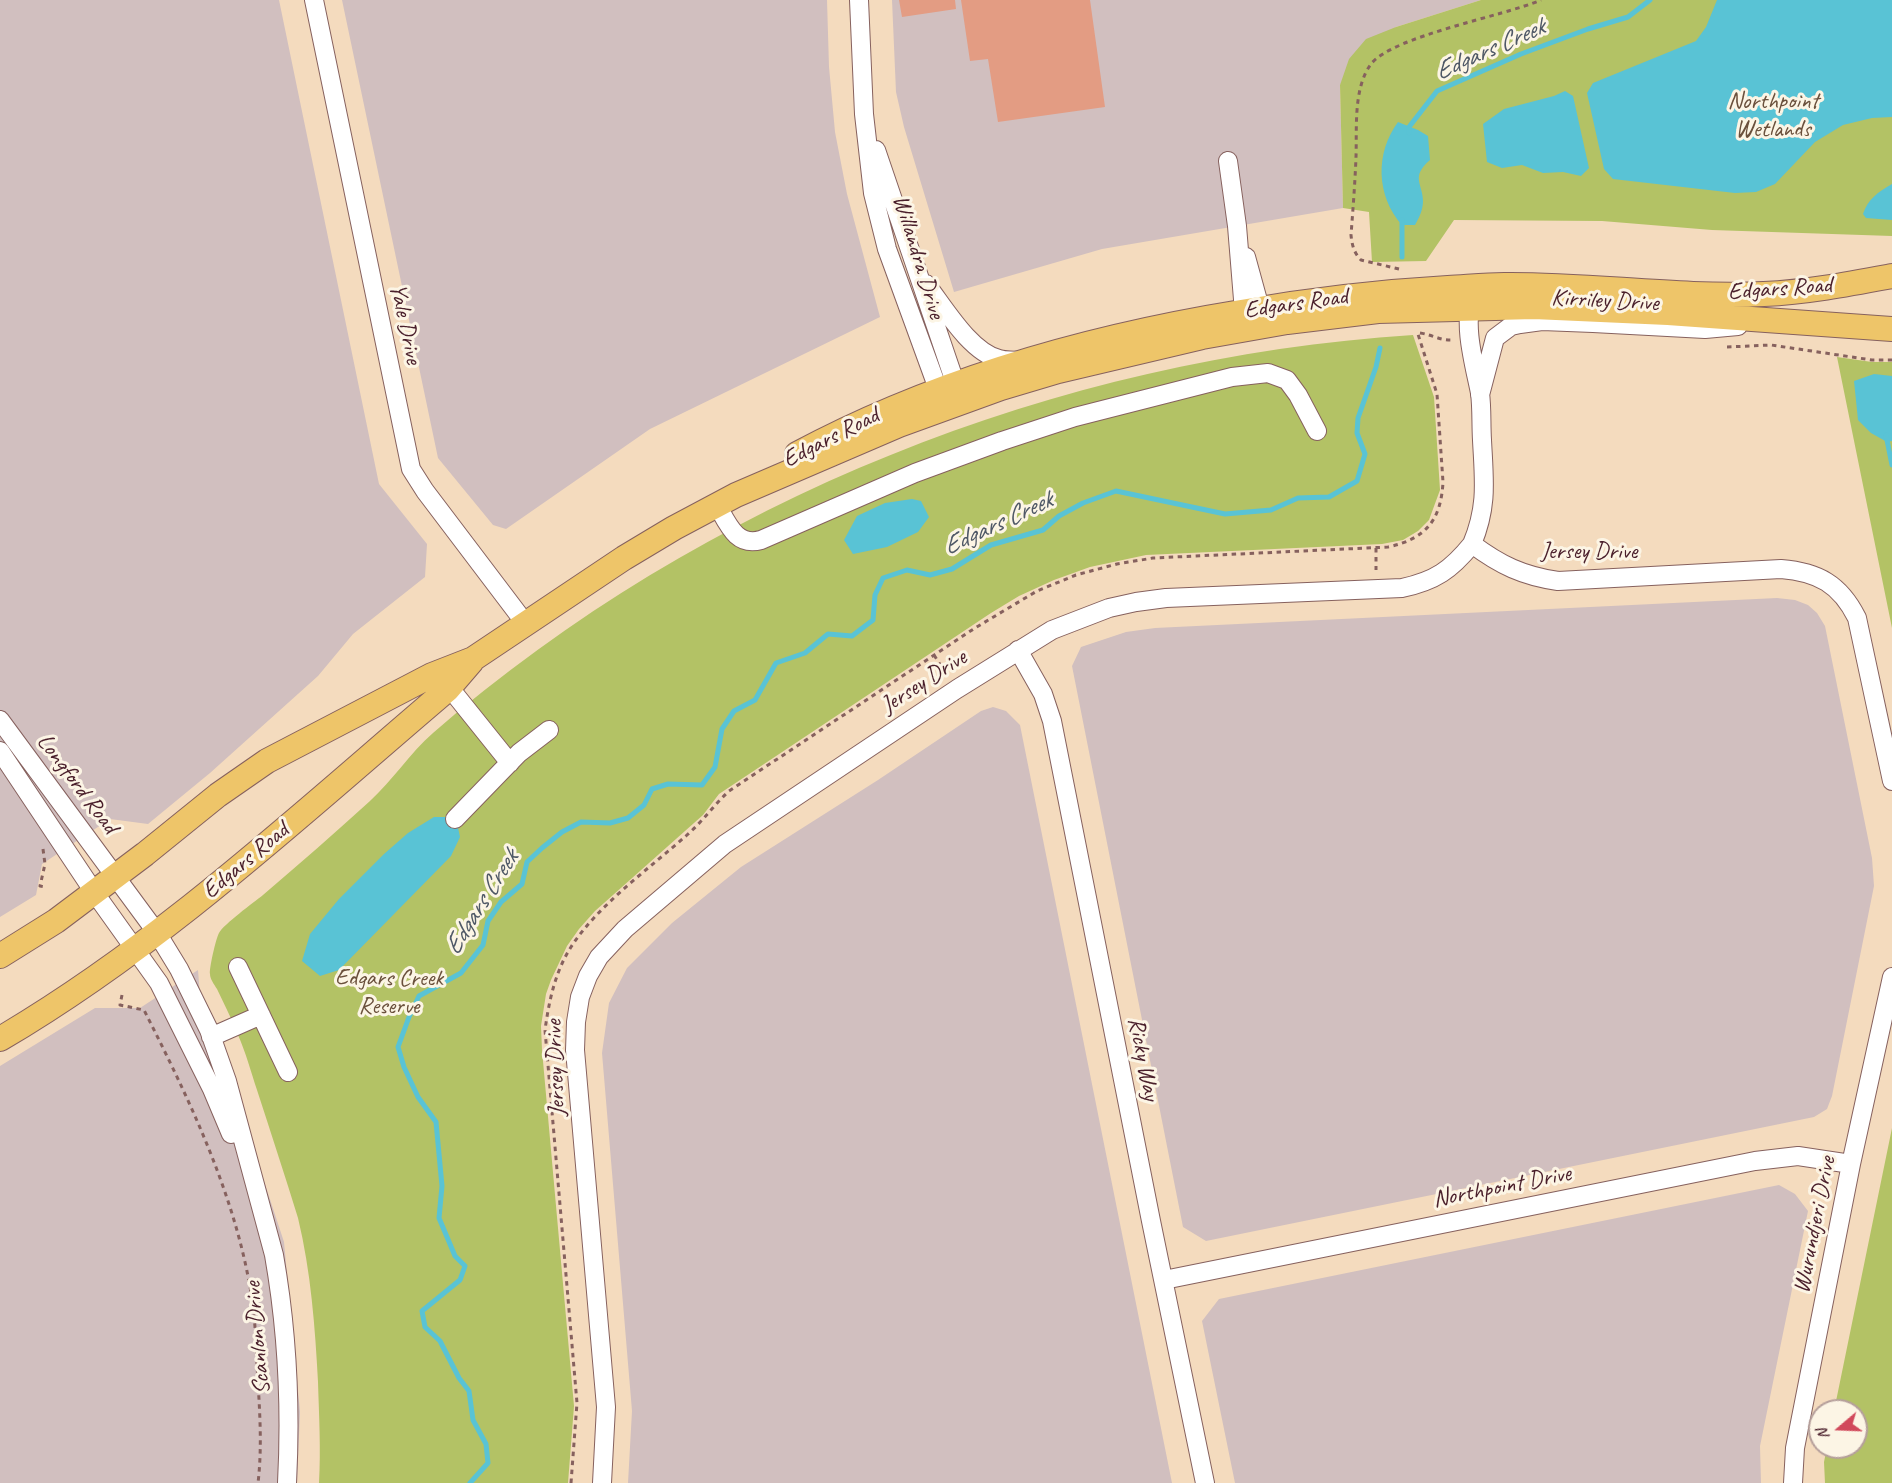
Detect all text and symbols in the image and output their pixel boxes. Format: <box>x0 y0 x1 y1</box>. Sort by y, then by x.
water label: Edgars Creek <box>1430 12 1550 88</box>
park label: Northpoint Wetlands <box>1727 88 1819 144</box>
street label: Willandra Drive <box>886 192 950 322</box>
street label: Edgars Road <box>1727 271 1833 307</box>
street label: Yale Drive <box>382 281 428 367</box>
street label: Edgars Road <box>1243 283 1349 325</box>
street label: Kirriley Drive <box>1551 284 1659 318</box>
street label: Edgars Road <box>778 402 884 474</box>
water label: Edgars Creek <box>938 485 1058 563</box>
street label: Jersey Drive <box>1541 538 1637 566</box>
street label: Jersey Drive <box>876 644 972 720</box>
street label: Longford Road <box>30 728 124 840</box>
street label: Edgars Road <box>197 817 295 905</box>
water label: Edgars Creek <box>438 845 526 961</box>
park label: Edgars Creek Reserve <box>335 965 443 1021</box>
street label: Ricky Way <box>1121 1015 1165 1103</box>
street label: Jersey Drive <box>540 1019 572 1117</box>
street label: Wurundjeri Drive <box>1788 1154 1842 1296</box>
street label: Northpoint Drive <box>1431 1160 1573 1214</box>
street label: Scanlon Drive <box>239 1280 277 1396</box>
north arrow <box>1808 1399 1868 1459</box>
text: N <box>1812 1426 1834 1442</box>

